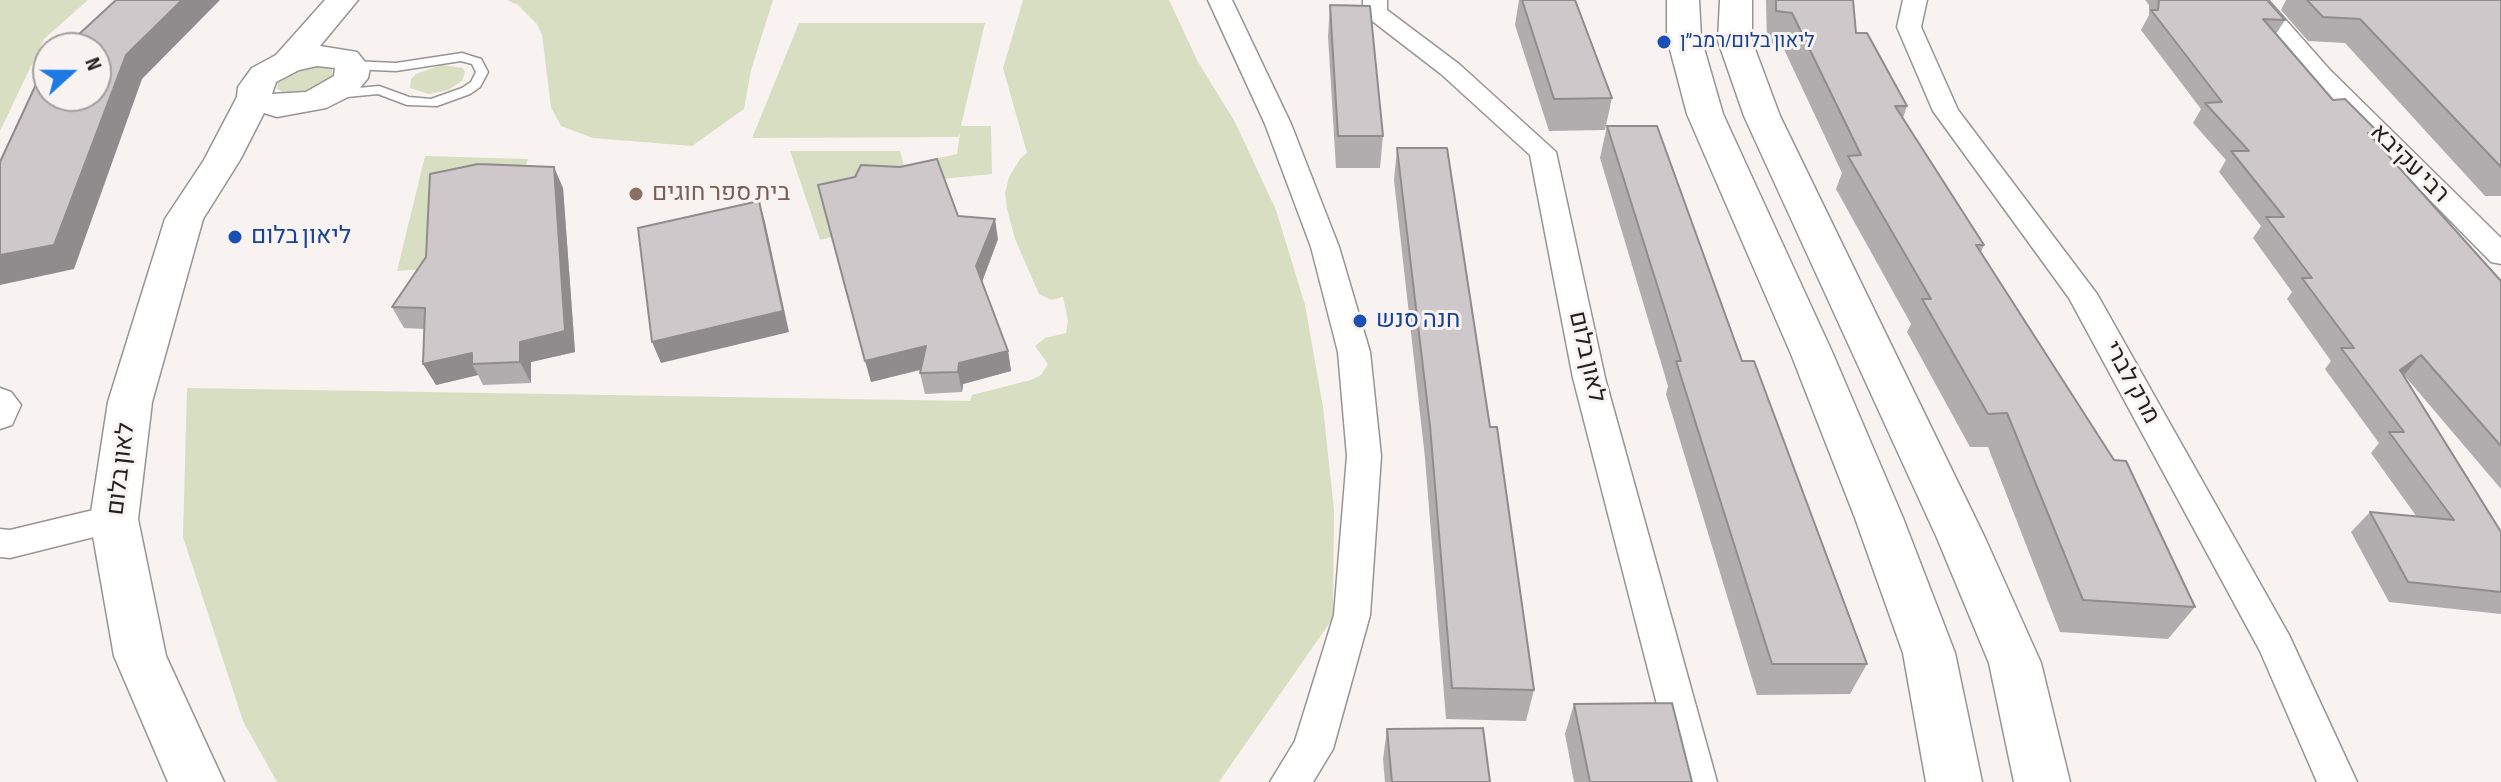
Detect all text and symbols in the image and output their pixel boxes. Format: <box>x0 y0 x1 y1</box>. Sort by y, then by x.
place label: ליאון בלום/רמב״ן <box>1680 30 1815 54</box>
north arrow <box>32 32 112 112</box>
marker: ליאון בלום/רמב״ן <box>1655 33 1673 51</box>
text: N <box>78 54 108 74</box>
street label: רבי עקיבא <box>2364 119 2454 209</box>
place label: בית ספר חוגים <box>652 180 790 208</box>
marker: בית ספר חוגים <box>627 185 645 203</box>
place label: ליאון בלום <box>251 223 351 251</box>
marker: ליאון בלום <box>226 228 244 246</box>
place label: חנה סנש <box>1376 307 1460 335</box>
street label: לאון בלום <box>1562 309 1610 405</box>
marker: חנה סנש <box>1351 312 1369 330</box>
street label: מרק לברי <box>2097 337 2165 429</box>
street label: לאון בלום <box>102 421 142 517</box>

